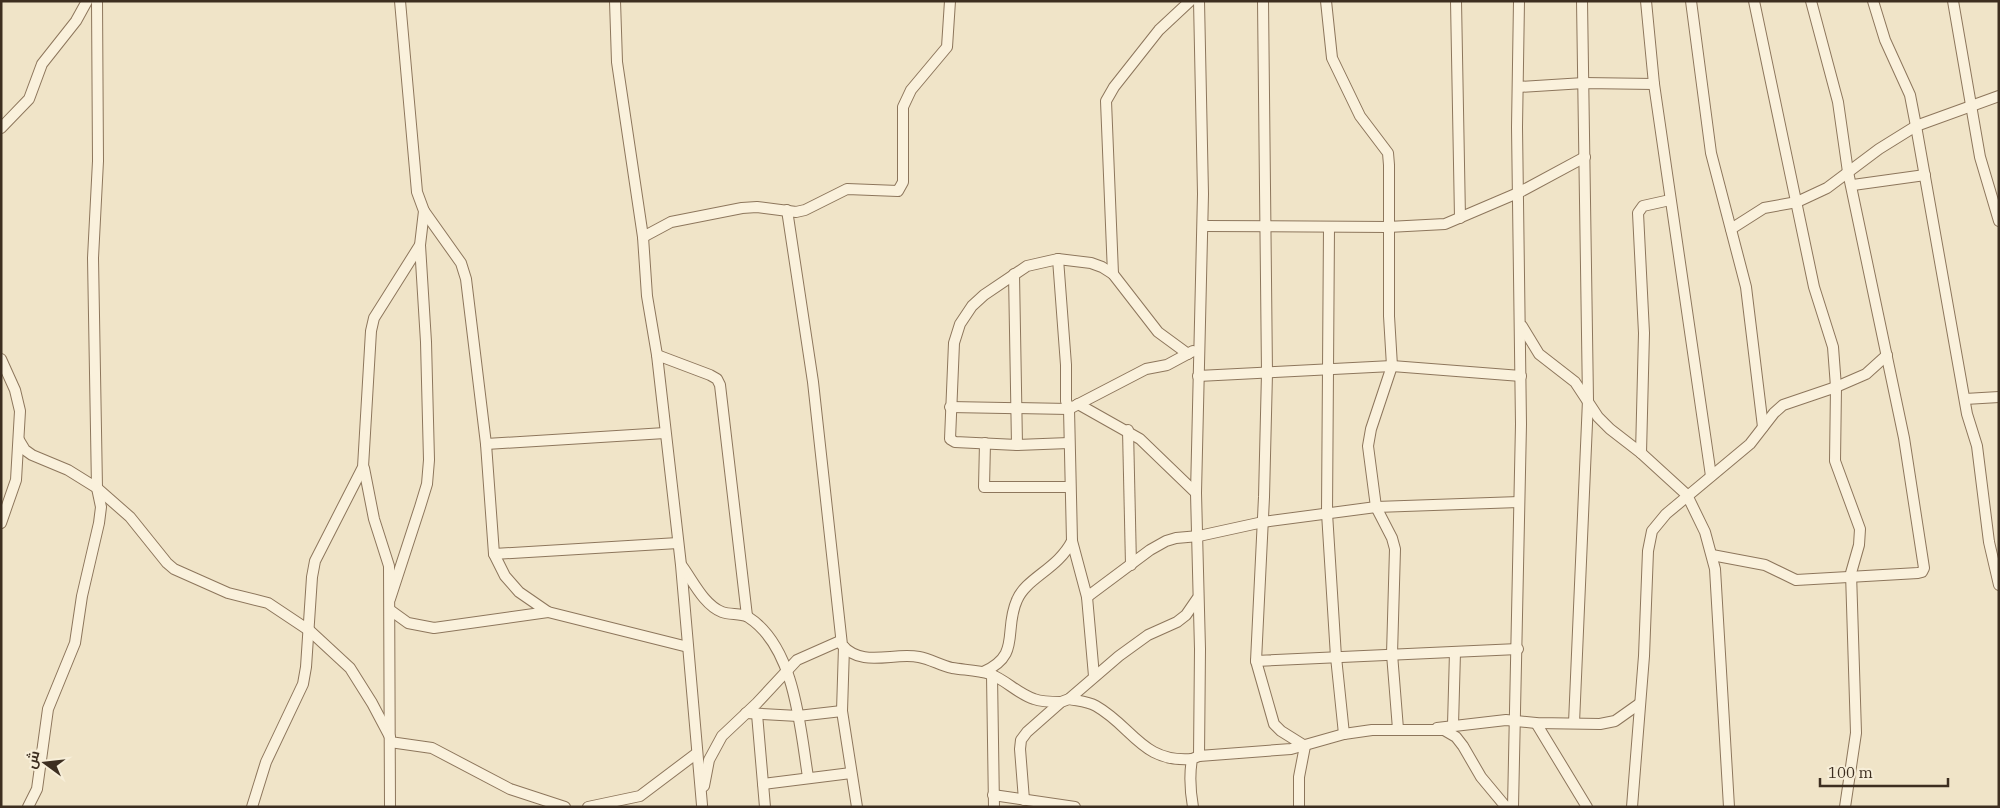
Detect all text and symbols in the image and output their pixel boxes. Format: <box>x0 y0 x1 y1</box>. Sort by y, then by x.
north arrow <box>20 738 70 788</box>
text: ش <box>21 749 43 771</box>
scale bar <box>1820 756 1948 788</box>
text: 100 m <box>1828 763 1873 782</box>

